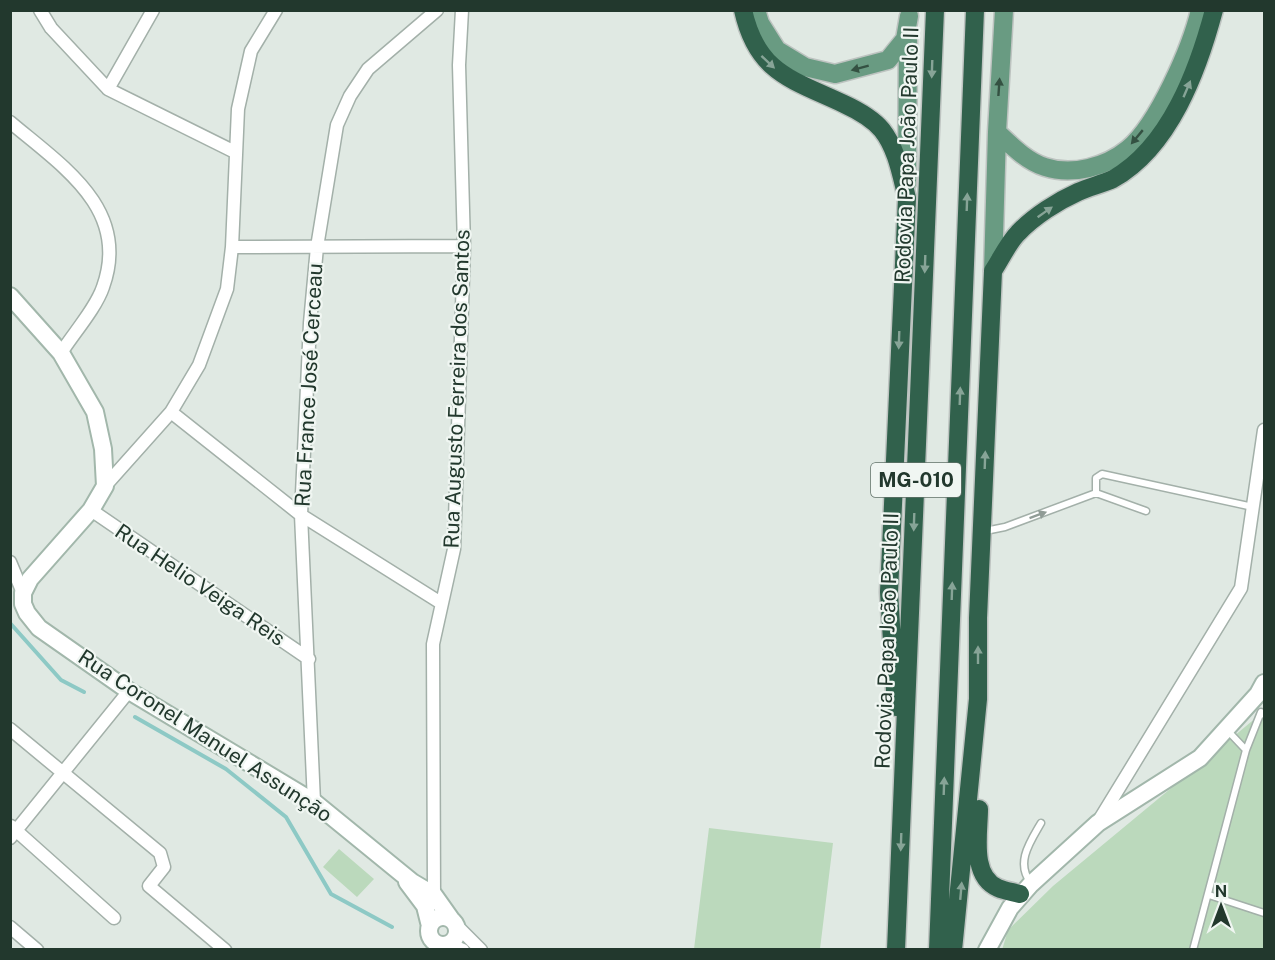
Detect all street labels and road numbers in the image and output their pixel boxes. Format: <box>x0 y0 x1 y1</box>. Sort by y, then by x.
street label: Rodovia Papa João Paulo II <box>890 26 923 283</box>
street label: Rua Augusto Ferreira dos Santos <box>438 229 475 549</box>
street label: Rua France José Cerceau <box>290 263 327 507</box>
road number: MG-010 <box>871 463 961 497</box>
street label: Rodovia Papa João Paulo II <box>870 512 903 769</box>
street label: Rua Helio Veiga Reis <box>110 518 290 651</box>
street label: Rua Coronel Manuel Assunção <box>74 644 337 827</box>

